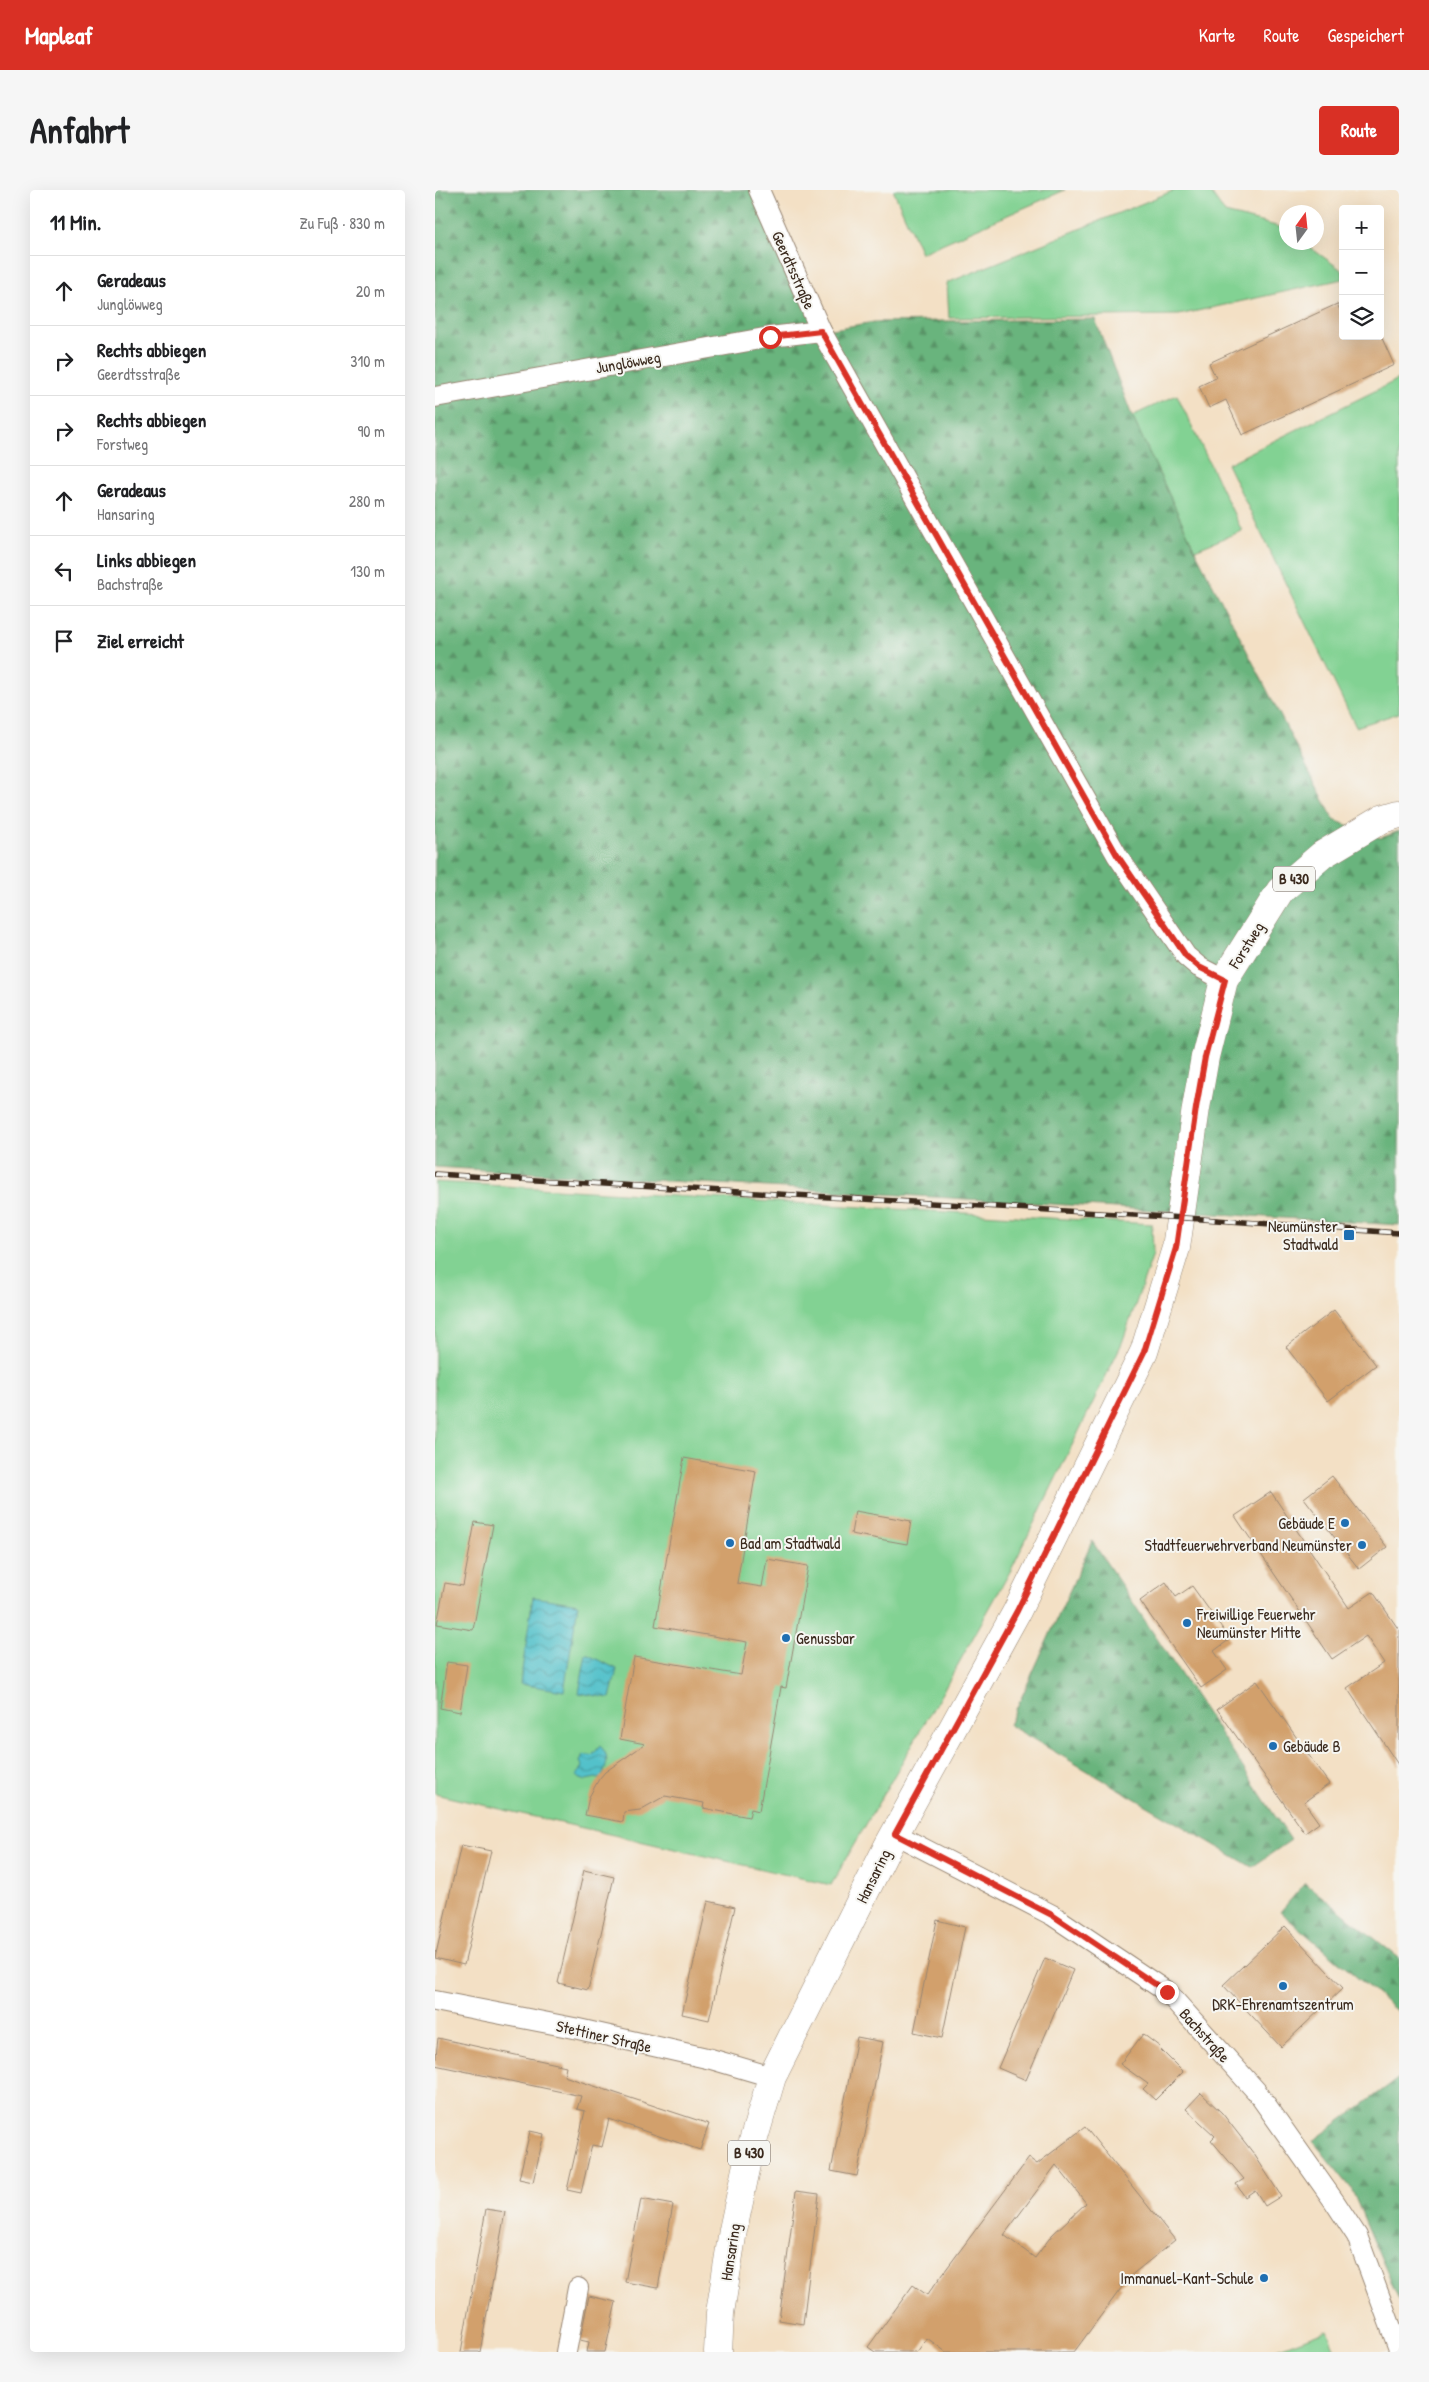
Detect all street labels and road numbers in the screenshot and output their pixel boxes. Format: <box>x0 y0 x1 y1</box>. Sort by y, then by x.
street label: Geerdtsstraße <box>767 227 821 313</box>
street label: Junglöwweg <box>594 345 662 379</box>
road number: B 430 <box>1273 866 1315 892</box>
street label: Forstweg <box>1223 917 1269 973</box>
street label: Hansaring <box>851 1845 895 1907</box>
street label: Bachstraße <box>1175 2003 1236 2067</box>
street label: Stettiner Straße <box>554 2014 655 2058</box>
road number: B 430 <box>728 2140 770 2166</box>
street label: Hansaring <box>715 2222 745 2282</box>

